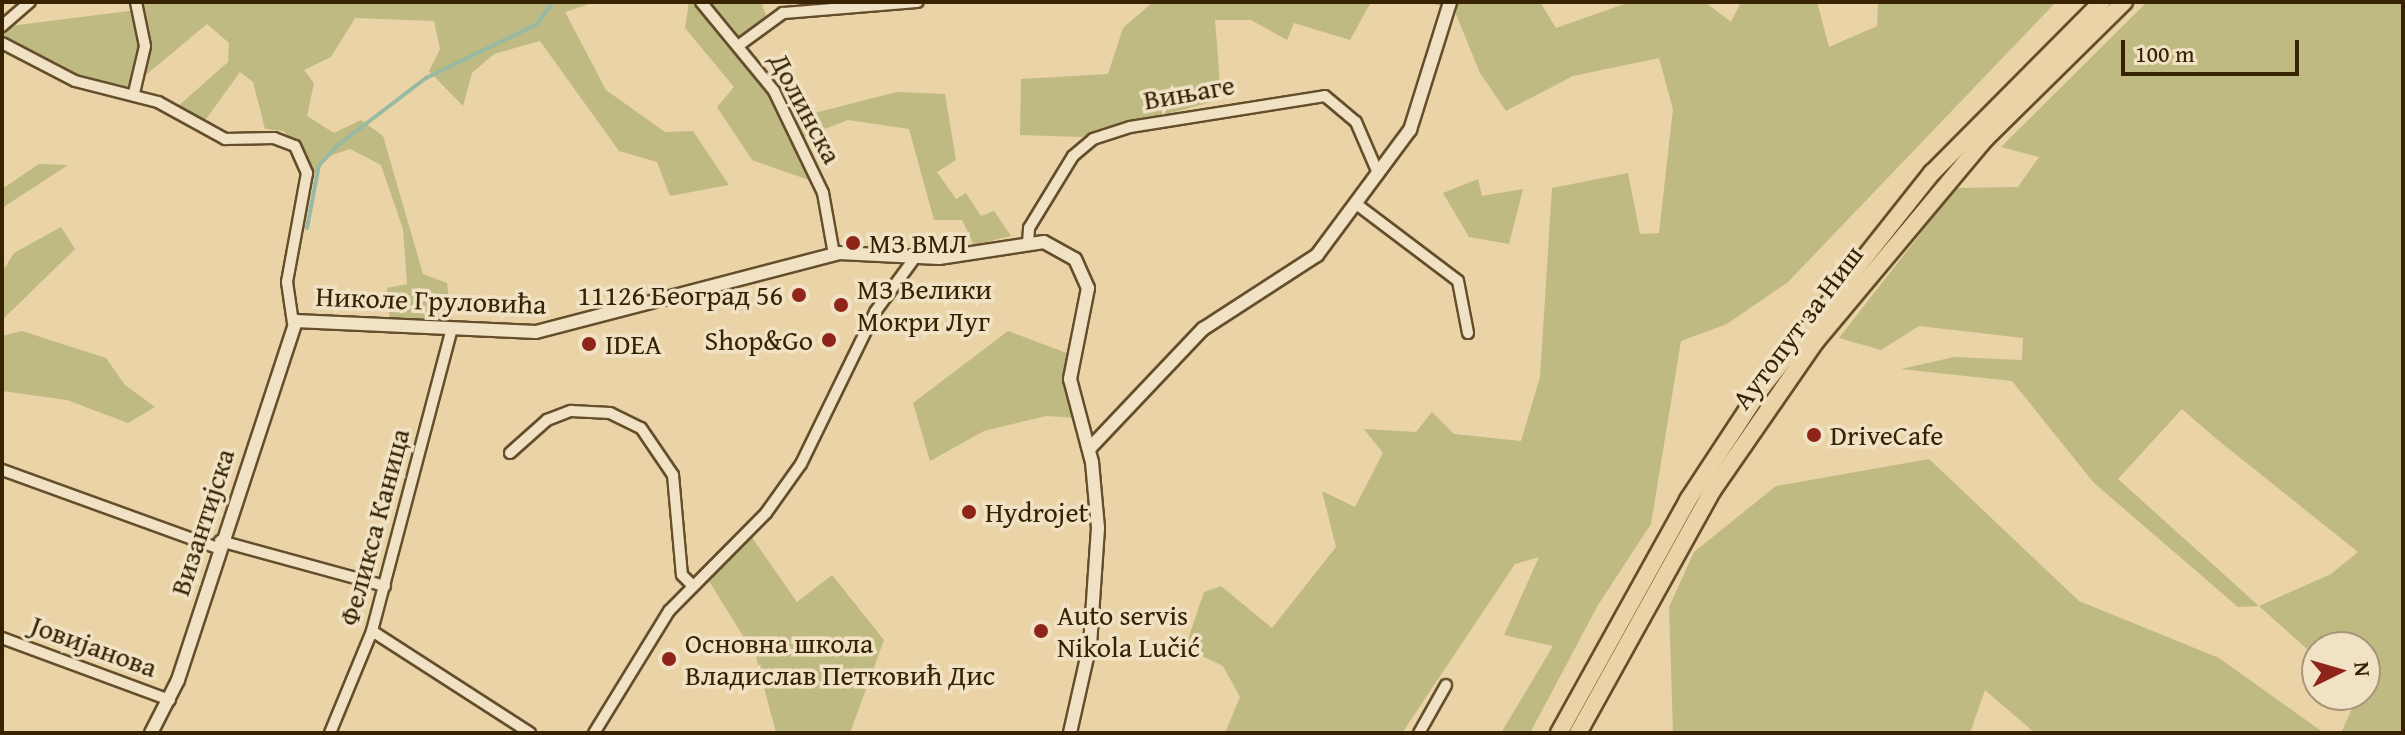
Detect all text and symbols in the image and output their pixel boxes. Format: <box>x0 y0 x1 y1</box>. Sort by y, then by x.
scale bar <box>2125 24 2303 74</box>
text: 100 m <box>2135 36 2195 71</box>
street label: Долинска <box>763 47 849 169</box>
street label: Вињаге <box>1141 67 1237 117</box>
place label: МЗ ВМЛ <box>869 226 967 260</box>
marker: МЗ ВМЛ <box>844 234 862 252</box>
street label: Аутопут за Ниш <box>1724 238 1870 416</box>
place label: МЗ Велики Мокри Луг <box>857 272 992 338</box>
place label: 11126 Београд 56 <box>578 278 783 312</box>
street label: Николе Груловића <box>315 279 547 321</box>
marker: 11126 Београд 56 <box>790 286 808 304</box>
marker: МЗ Велики Мокри Луг <box>832 296 850 314</box>
place label: Shop&Go <box>704 323 813 357</box>
place label: IDEA <box>605 327 662 361</box>
marker: Shop&Go <box>820 331 838 349</box>
marker: IDEA <box>580 335 598 353</box>
place label: DriveCafe <box>1830 418 1943 452</box>
street label: Феликса Каница <box>332 425 416 629</box>
marker: DriveCafe <box>1805 426 1823 444</box>
street label: Византијска <box>162 444 242 600</box>
place label: Hydrojet <box>985 495 1088 529</box>
marker: Hydrojet <box>960 503 978 521</box>
place label: Auto servis Nikola Lučić <box>1057 598 1200 664</box>
street label: Јовијанова <box>26 608 162 684</box>
marker: Auto servis Nikola Lučić <box>1032 622 1050 640</box>
place label: Основна школа Владислав Петковић Дис <box>685 626 995 692</box>
north arrow <box>2301 631 2381 711</box>
marker: Основна школа Владислав Петковић Дис <box>660 650 678 668</box>
text: N <box>2346 660 2379 678</box>

